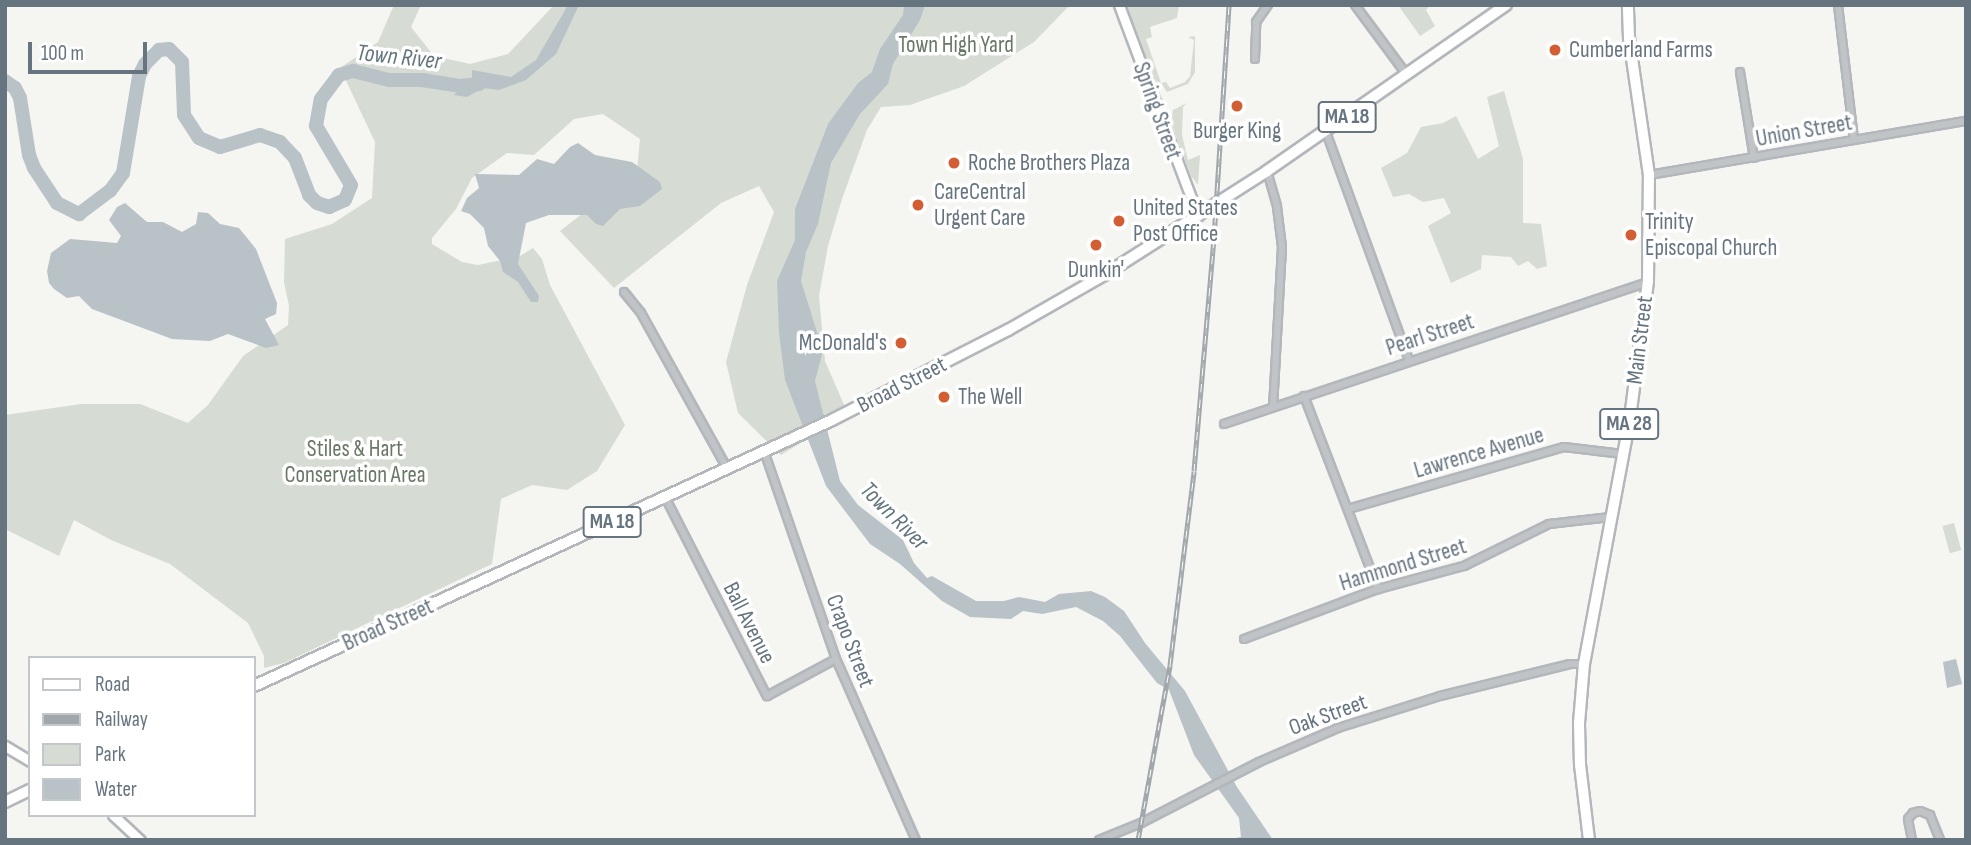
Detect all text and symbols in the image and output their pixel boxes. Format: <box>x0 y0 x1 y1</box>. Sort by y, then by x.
scale bar <box>32 28 150 72</box>
park label: Town High Yard <box>898 31 1014 59</box>
place label: Cumberland Farms <box>1569 36 1713 64</box>
water label: Town River <box>355 38 443 76</box>
text: 100 m <box>41 41 84 66</box>
marker: Cumberland Farms <box>1547 42 1563 58</box>
street label: Spring Street <box>1127 59 1187 163</box>
marker: Burger King <box>1229 98 1245 114</box>
road number: MA 18 <box>1317 100 1377 134</box>
street label: Union Street <box>1754 109 1854 153</box>
place label: Burger King <box>1193 117 1281 145</box>
place label: Roche Brothers Plaza <box>968 149 1130 177</box>
marker: Roche Brothers Plaza <box>946 155 962 171</box>
place label: CareCentral Urgent Care <box>934 178 1026 232</box>
place label: United States Post Office <box>1133 194 1238 248</box>
marker: CareCentral Urgent Care <box>908 195 928 215</box>
place label: Trinity Episcopal Church <box>1645 208 1777 262</box>
marker: United States Post Office <box>1111 213 1127 229</box>
marker: Trinity Episcopal Church <box>1623 227 1639 243</box>
marker: Dunkin' <box>1088 237 1104 253</box>
place label: Dunkin' <box>1068 256 1124 284</box>
street label: Main Street <box>1621 294 1659 386</box>
street label: Pearl Street <box>1383 308 1477 362</box>
place label: McDonald's <box>799 329 887 357</box>
marker: McDonald's <box>893 335 909 351</box>
street label: Broad Street <box>853 351 951 419</box>
place label: The Well <box>958 383 1022 411</box>
marker: The Well <box>936 389 952 405</box>
road number: MA 28 <box>1598 406 1660 442</box>
street label: Lawrence Avenue <box>1411 421 1547 485</box>
park label: Stiles & Hart Conservation Area <box>285 435 425 489</box>
water label: Town River <box>854 476 934 556</box>
road number: MA 18 <box>582 504 642 540</box>
street label: Hammond Street <box>1336 533 1470 597</box>
street label: Ball Avenue <box>717 578 781 668</box>
street label: Crapo Street <box>820 591 880 691</box>
street label: Broad Street <box>338 593 438 657</box>
legend <box>28 656 256 817</box>
text: Road <box>95 672 130 697</box>
street label: Oak Street <box>1285 688 1371 742</box>
text: Railway <box>95 707 148 732</box>
text: Park <box>95 742 126 767</box>
text: Water <box>95 777 137 802</box>

